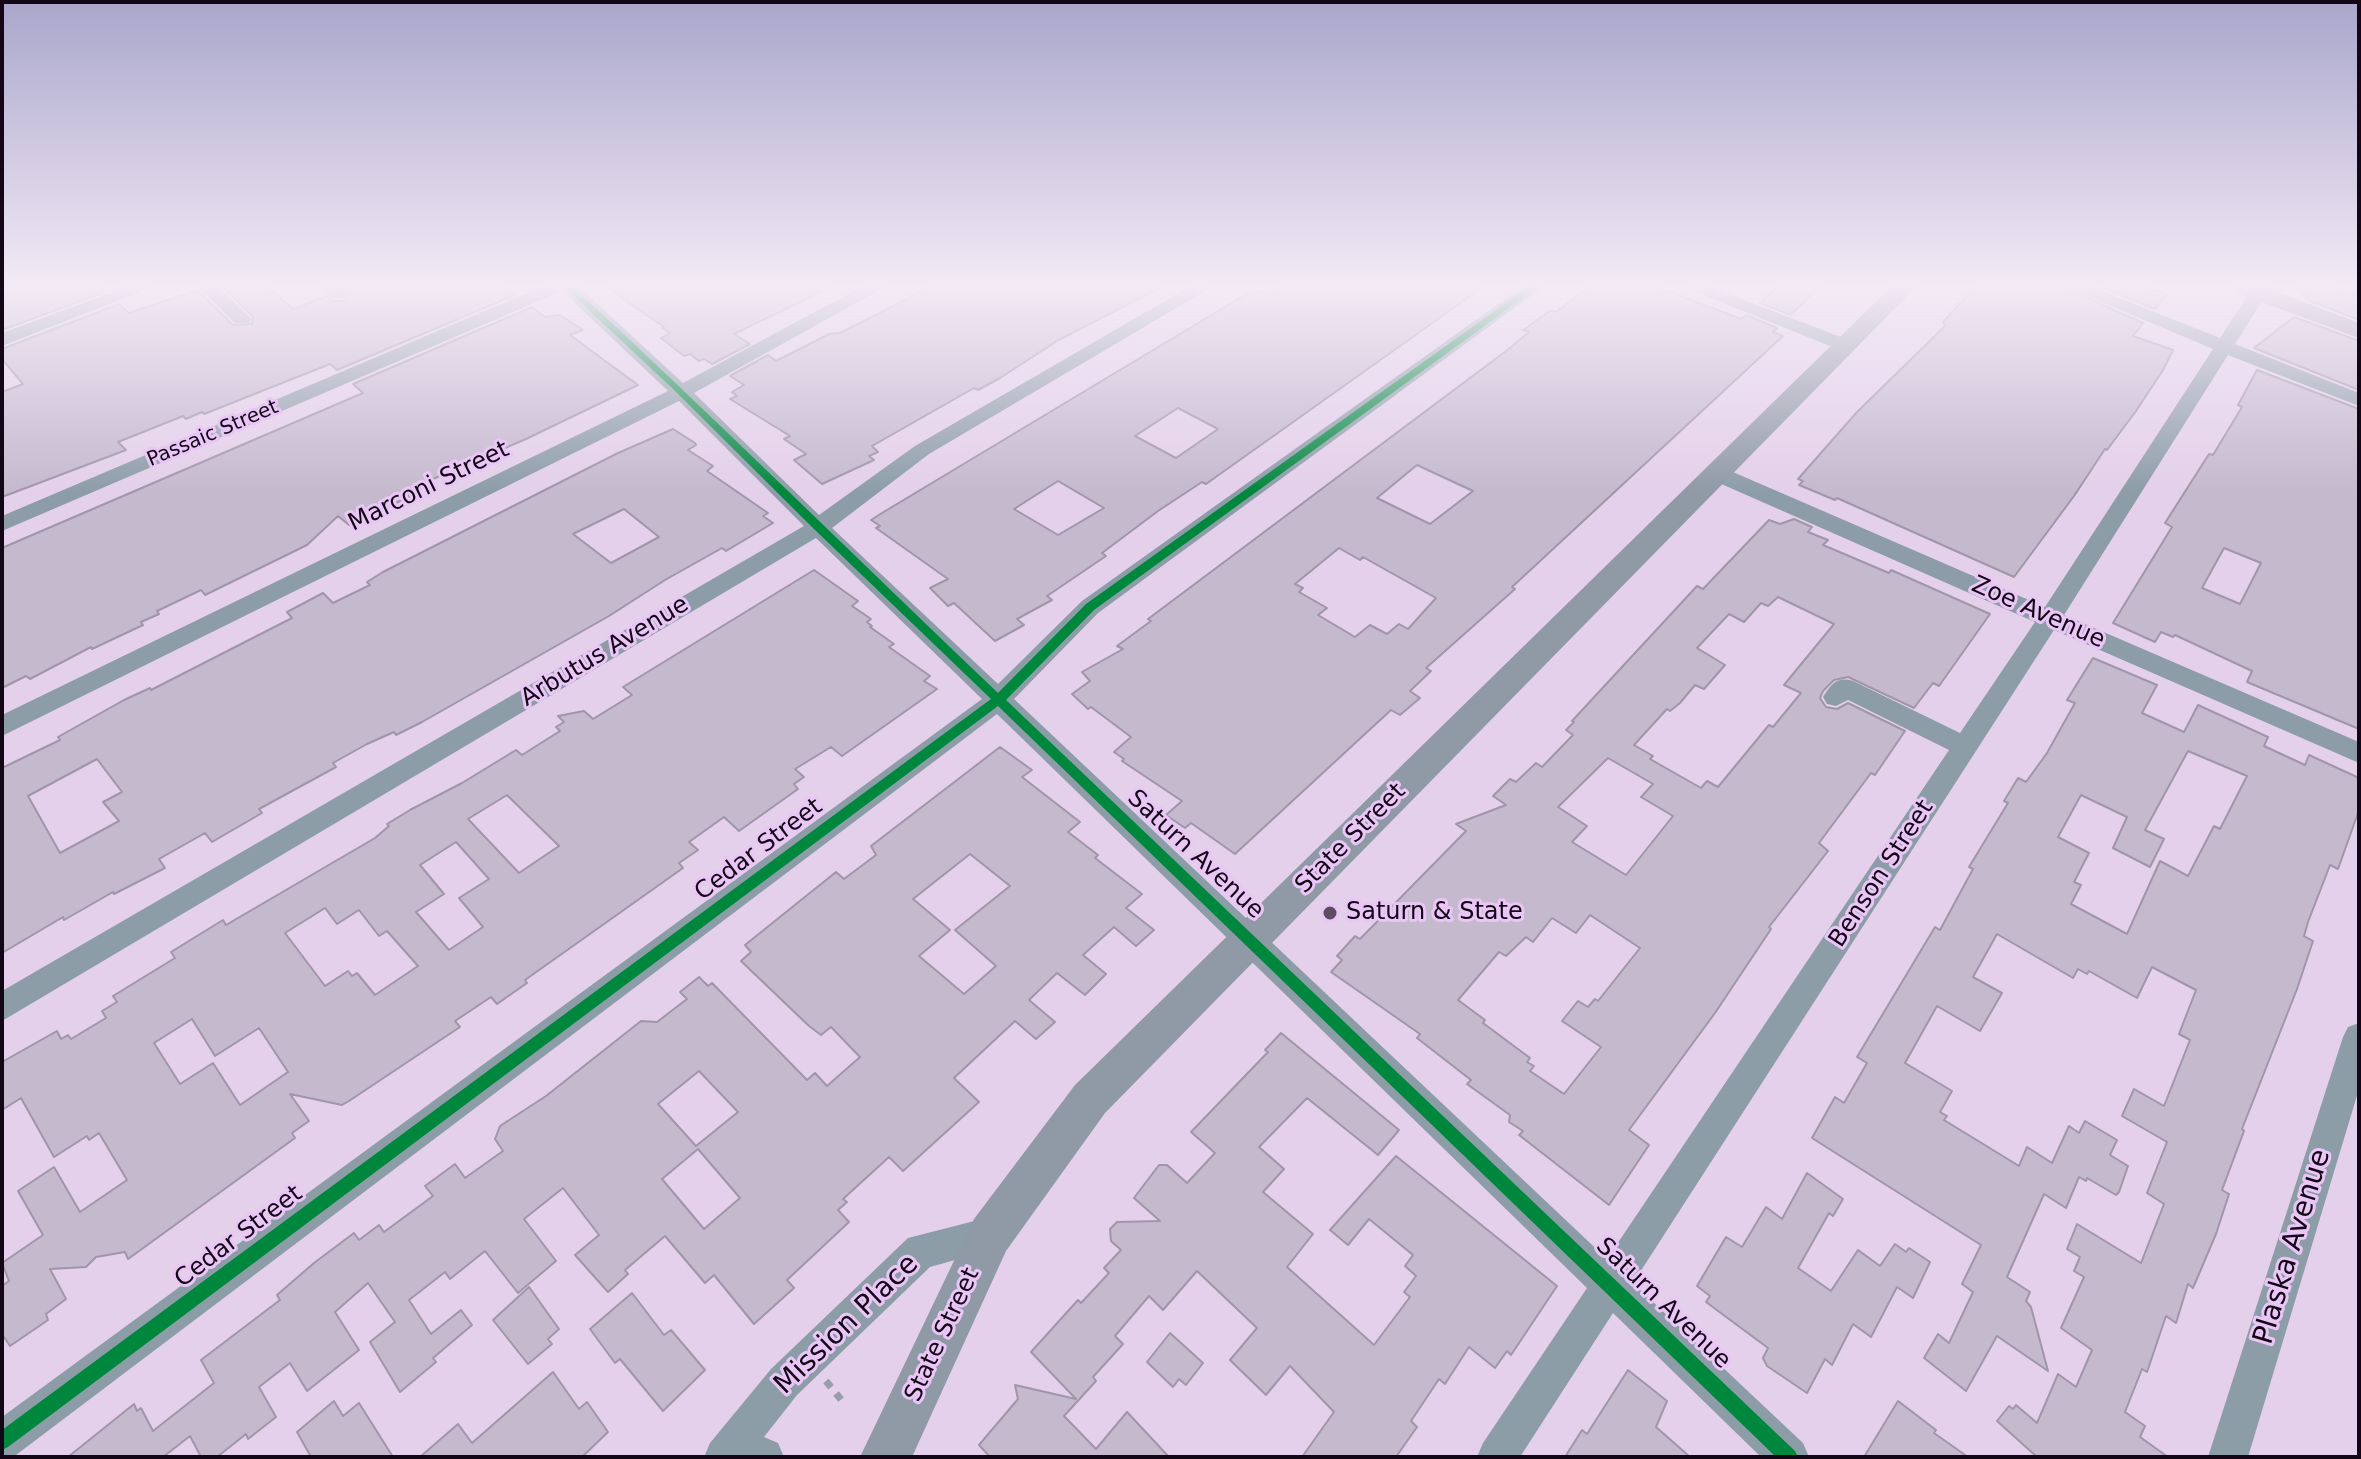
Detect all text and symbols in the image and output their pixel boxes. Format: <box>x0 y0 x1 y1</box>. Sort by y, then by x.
street label: Passaic Street <box>144 396 282 472</box>
street label: Marconi Street <box>344 436 514 538</box>
street label: Zoe Avenue <box>1967 571 2109 655</box>
street label: Arbutus Avenue <box>516 591 694 713</box>
street label: State Street <box>1290 778 1412 900</box>
street label: Saturn Avenue <box>1121 784 1269 926</box>
street label: Cedar Street <box>690 793 828 907</box>
street label: Benson Street <box>1824 795 1940 953</box>
place label: Saturn & State <box>1346 899 1523 927</box>
marker: Saturn & State <box>1321 904 1339 922</box>
street label: Plaska Avenue <box>2247 1145 2339 1349</box>
street label: Cedar Street <box>170 1180 308 1294</box>
street label: Saturn Avenue <box>1590 1233 1736 1375</box>
street label: Mission Place <box>768 1248 926 1402</box>
street label: State Street <box>900 1264 986 1406</box>

